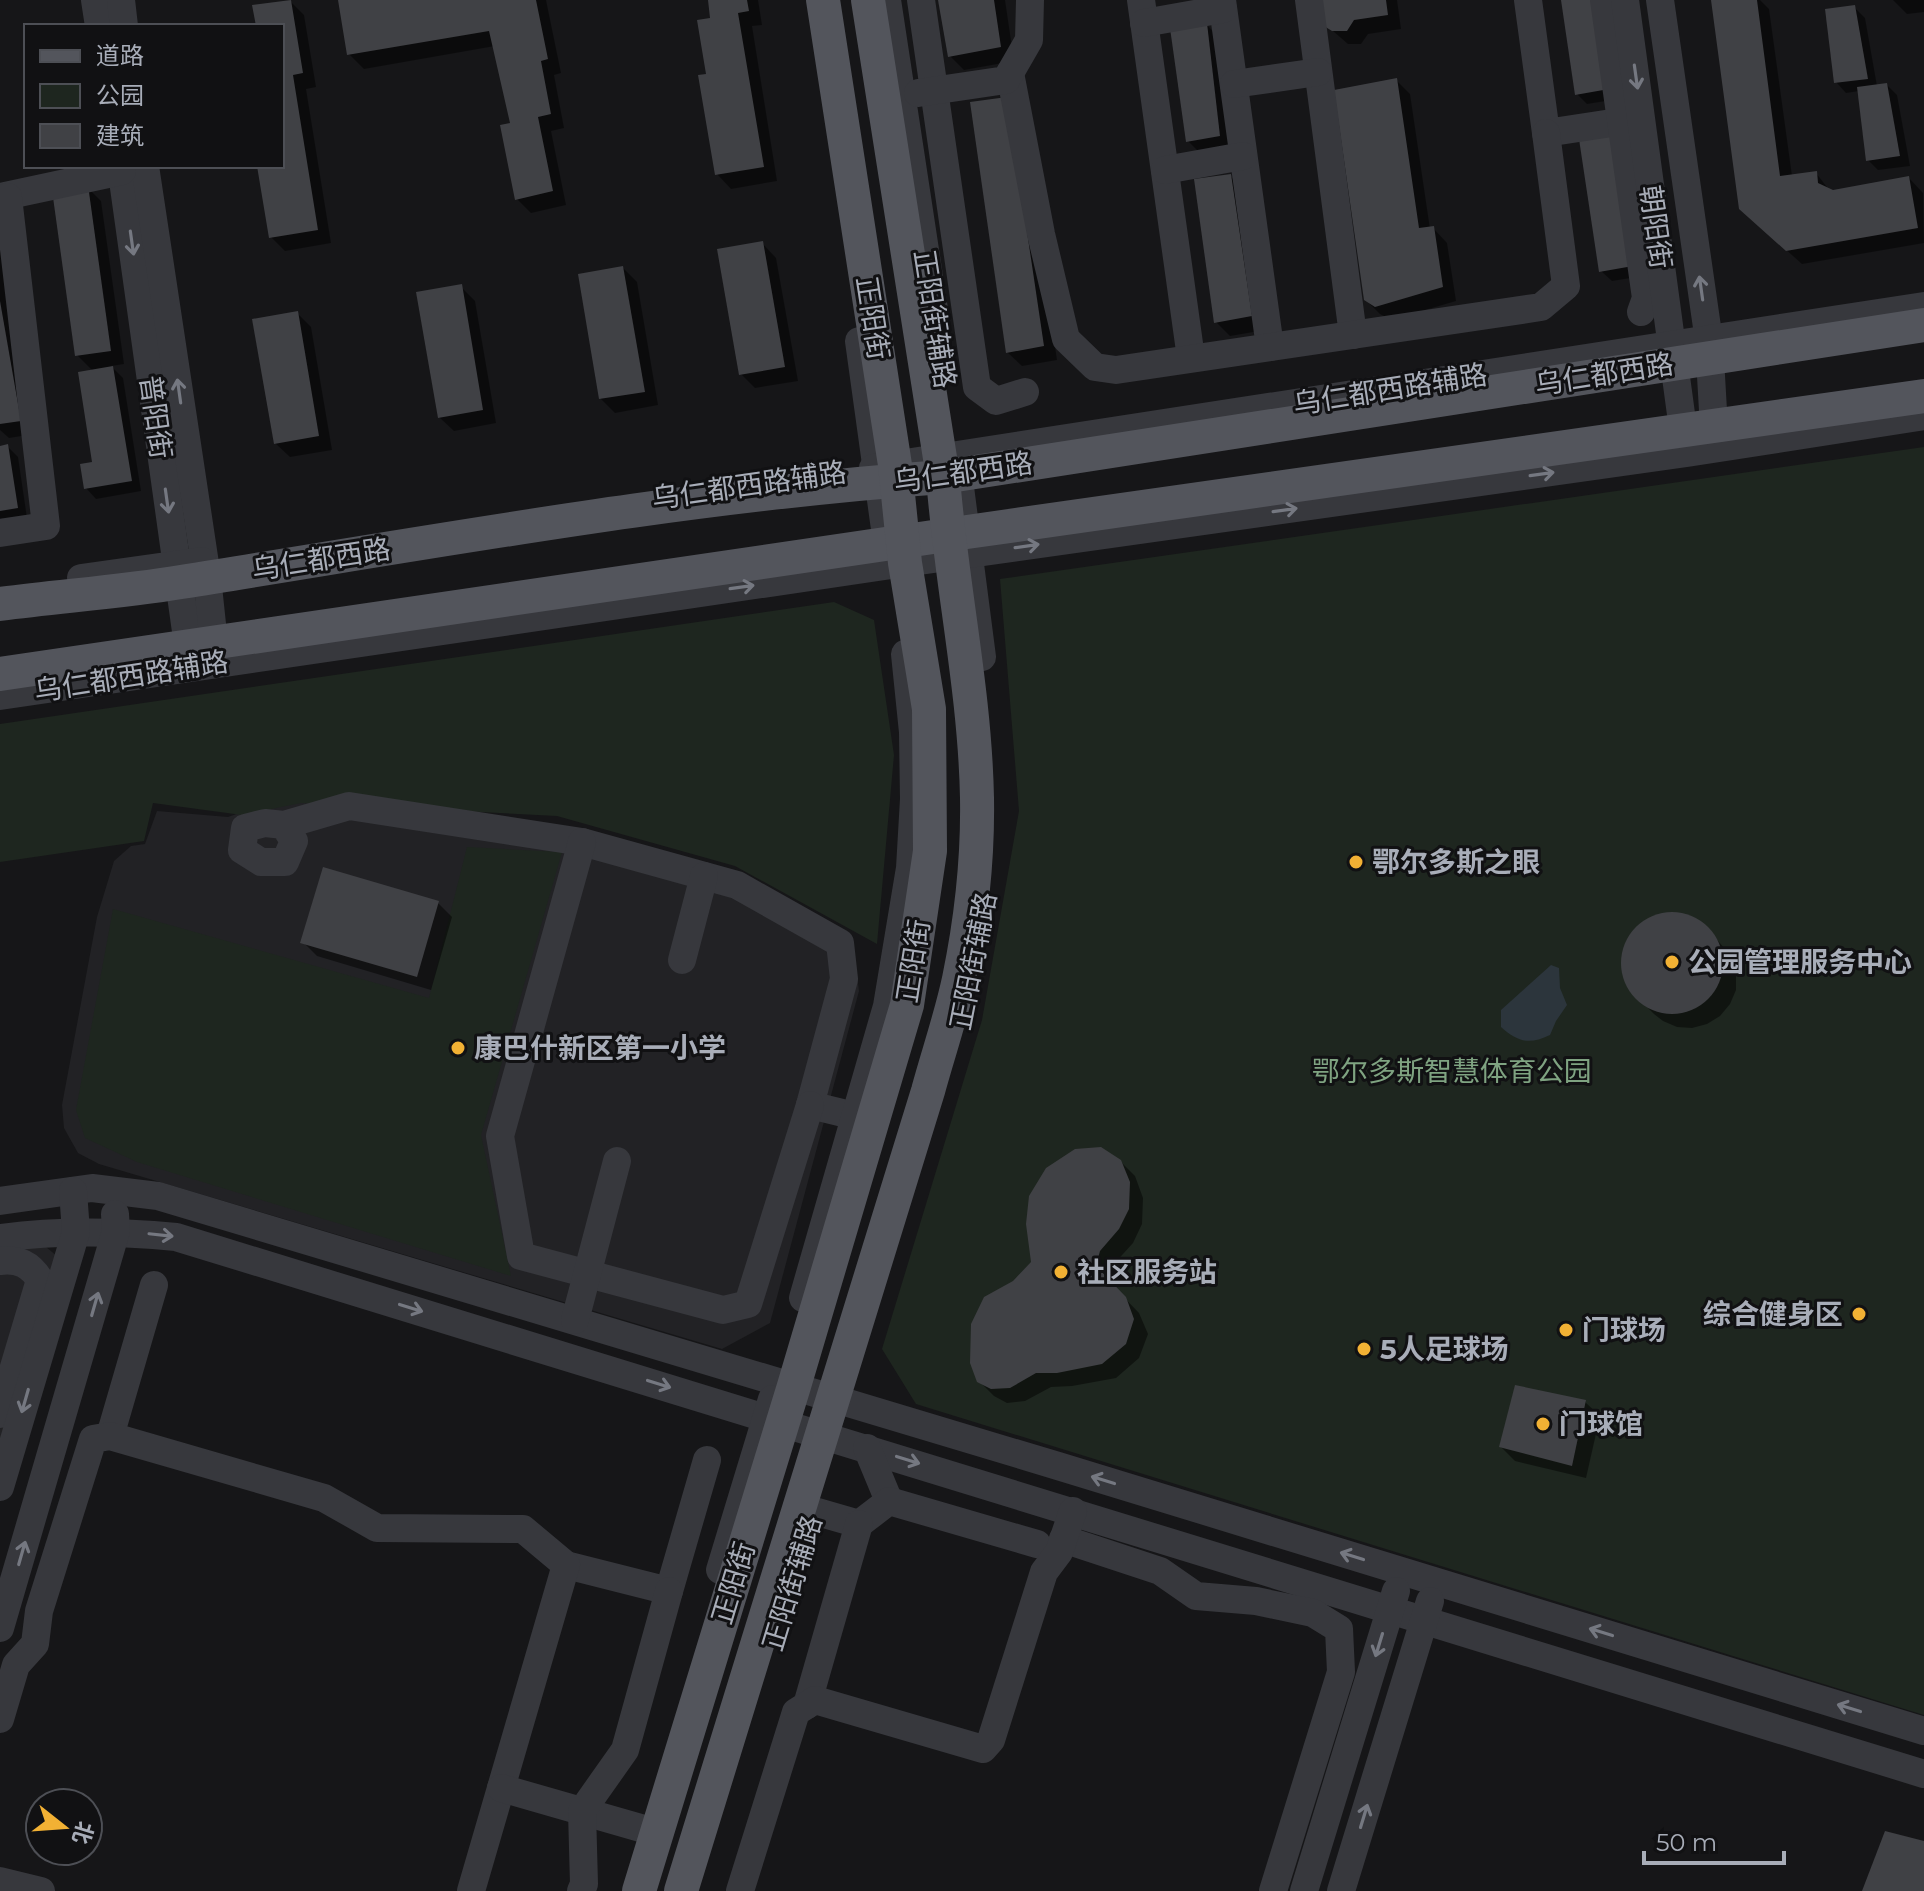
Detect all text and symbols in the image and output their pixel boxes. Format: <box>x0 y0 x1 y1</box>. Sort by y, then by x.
legend <box>24 24 284 168</box>
text: 道路 <box>96 41 144 70</box>
one-way arrow <box>1629 64 1644 89</box>
text: 公园 <box>96 81 144 110</box>
text: 建筑 <box>96 121 144 150</box>
street label: 朝阳街 <box>1633 183 1679 271</box>
one-way arrow <box>125 230 140 255</box>
street label: 正阳街辅路 <box>907 247 963 391</box>
street label: 正阳街 <box>850 274 896 362</box>
one-way arrow <box>1693 275 1708 301</box>
street label: 乌仁都西路 <box>1532 346 1676 402</box>
street label: 乌仁都西路辅路 <box>1291 357 1489 421</box>
street label: 普阳街 <box>133 373 179 461</box>
one-way arrow <box>171 379 186 404</box>
street label: 乌仁都西路 <box>891 445 1035 499</box>
street label: 乌仁都西路辅路 <box>650 455 848 515</box>
one-way arrow <box>1529 466 1554 481</box>
one-way arrow <box>160 487 175 514</box>
one-way arrow <box>1272 502 1297 517</box>
street label: 乌仁都西路 <box>249 531 393 587</box>
one-way arrow <box>1014 538 1039 553</box>
one-way arrow <box>729 579 754 594</box>
street label: 乌仁都西路辅路 <box>32 644 230 708</box>
place label: 鄂尔多斯之眼 <box>1372 845 1540 879</box>
marker: 鄂尔多斯之眼 <box>1347 853 1365 871</box>
street label: 正阳街辅路 <box>943 889 1003 1033</box>
street label: 正阳街 <box>890 917 936 1005</box>
place label: 公园管理服务中心 <box>1688 945 1912 979</box>
marker: 公园管理服务中心 <box>1663 953 1681 971</box>
place label: 康巴什新区第一小学 <box>474 1031 726 1065</box>
marker: 康巴什新区第一小学 <box>449 1039 467 1057</box>
park label: 鄂尔多斯智慧体育公园 <box>1312 1054 1592 1088</box>
one-way arrow <box>147 1228 174 1243</box>
place label: 社区服务站 <box>1077 1255 1217 1289</box>
marker: 社区服务站 <box>1052 1263 1070 1281</box>
one-way arrow <box>88 1291 103 1317</box>
place label: 综合健身区 <box>1703 1297 1843 1331</box>
one-way arrow <box>398 1302 423 1317</box>
marker: 综合健身区 <box>1850 1305 1868 1323</box>
place label: 门球场 <box>1582 1313 1666 1347</box>
marker: 门球场 <box>1557 1321 1575 1339</box>
place label: 5人足球场 <box>1380 1332 1509 1366</box>
marker: 5人足球场 <box>1355 1340 1373 1358</box>
one-way arrow <box>647 1378 672 1393</box>
one-way arrow <box>17 1388 32 1414</box>
place label: 门球馆 <box>1559 1407 1643 1441</box>
marker: 门球馆 <box>1534 1415 1552 1433</box>
one-way arrow <box>895 1454 920 1469</box>
one-way arrow <box>1091 1472 1117 1487</box>
street label: 正阳街辅路 <box>755 1511 829 1655</box>
street label: 正阳街 <box>704 1538 762 1628</box>
one-way arrow <box>15 1541 30 1567</box>
one-way arrow <box>1340 1548 1366 1563</box>
one-way arrow <box>1588 1624 1614 1639</box>
one-way arrow <box>1371 1632 1386 1658</box>
one-way arrow <box>1837 1700 1863 1715</box>
north arrow <box>24 1787 104 1867</box>
one-way arrow <box>1357 1804 1372 1830</box>
scale bar <box>1644 1815 1784 1865</box>
text: 北 <box>67 1818 99 1847</box>
text: 50 m <box>1656 1828 1717 1857</box>

